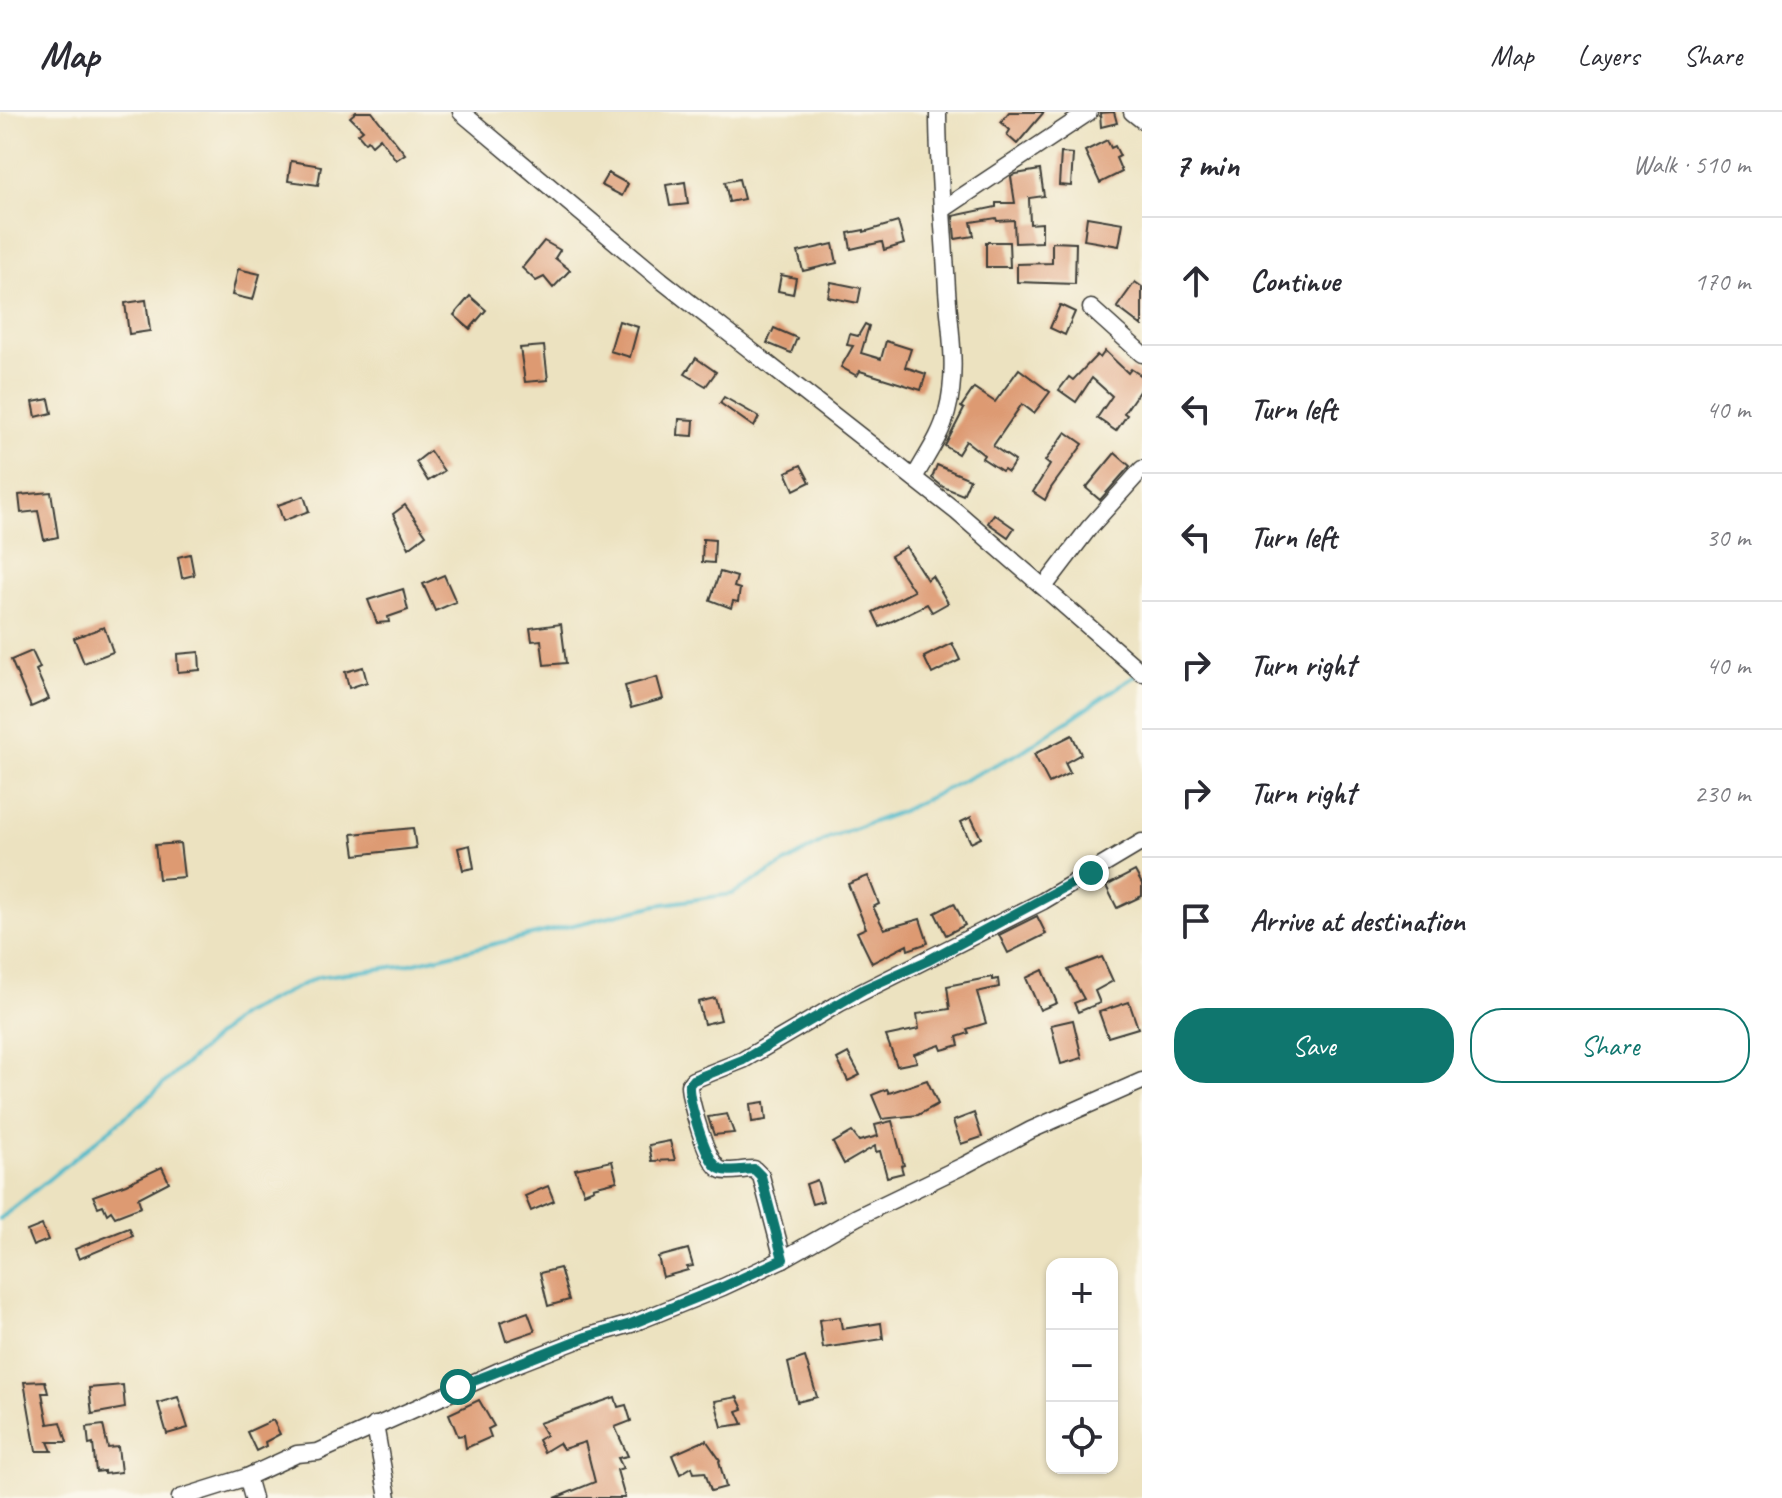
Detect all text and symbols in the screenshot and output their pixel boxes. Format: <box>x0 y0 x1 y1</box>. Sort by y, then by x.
text: Map <box>40 32 99 79</box>
text: Map <box>1491 38 1534 73</box>
text: Layers <box>1578 38 1639 73</box>
text: Share <box>1683 38 1742 73</box>
text: 7 min <box>1174 143 1239 186</box>
text: Walk · 510 m <box>1633 148 1750 181</box>
icon: ahead <box>1174 259 1218 303</box>
text: Continue <box>1250 262 1340 300</box>
text: 170 m <box>1694 265 1750 298</box>
icon: left <box>1174 387 1218 431</box>
text: Turn left <box>1250 390 1337 428</box>
text: 40 m <box>1706 393 1750 426</box>
icon: left <box>1174 515 1218 559</box>
text: Turn left <box>1250 518 1337 556</box>
text: 30 m <box>1706 521 1750 554</box>
icon: right <box>1174 643 1218 687</box>
text: Turn right <box>1250 646 1355 684</box>
text: 40 m <box>1706 649 1750 682</box>
icon: right <box>1174 771 1218 815</box>
text: Turn right <box>1250 774 1355 812</box>
text: 230 m <box>1694 777 1750 810</box>
route end <box>1073 855 1109 891</box>
icon: arrive <box>1174 899 1218 943</box>
text: Arrive at destination <box>1250 902 1465 940</box>
button: Save <box>1174 1008 1454 1083</box>
button: Share <box>1470 1008 1750 1083</box>
map controls <box>1046 1258 1118 1474</box>
button: + <box>1046 1258 1118 1330</box>
button: − <box>1046 1330 1118 1402</box>
route start <box>440 1369 476 1405</box>
button: locate <box>1046 1402 1118 1474</box>

